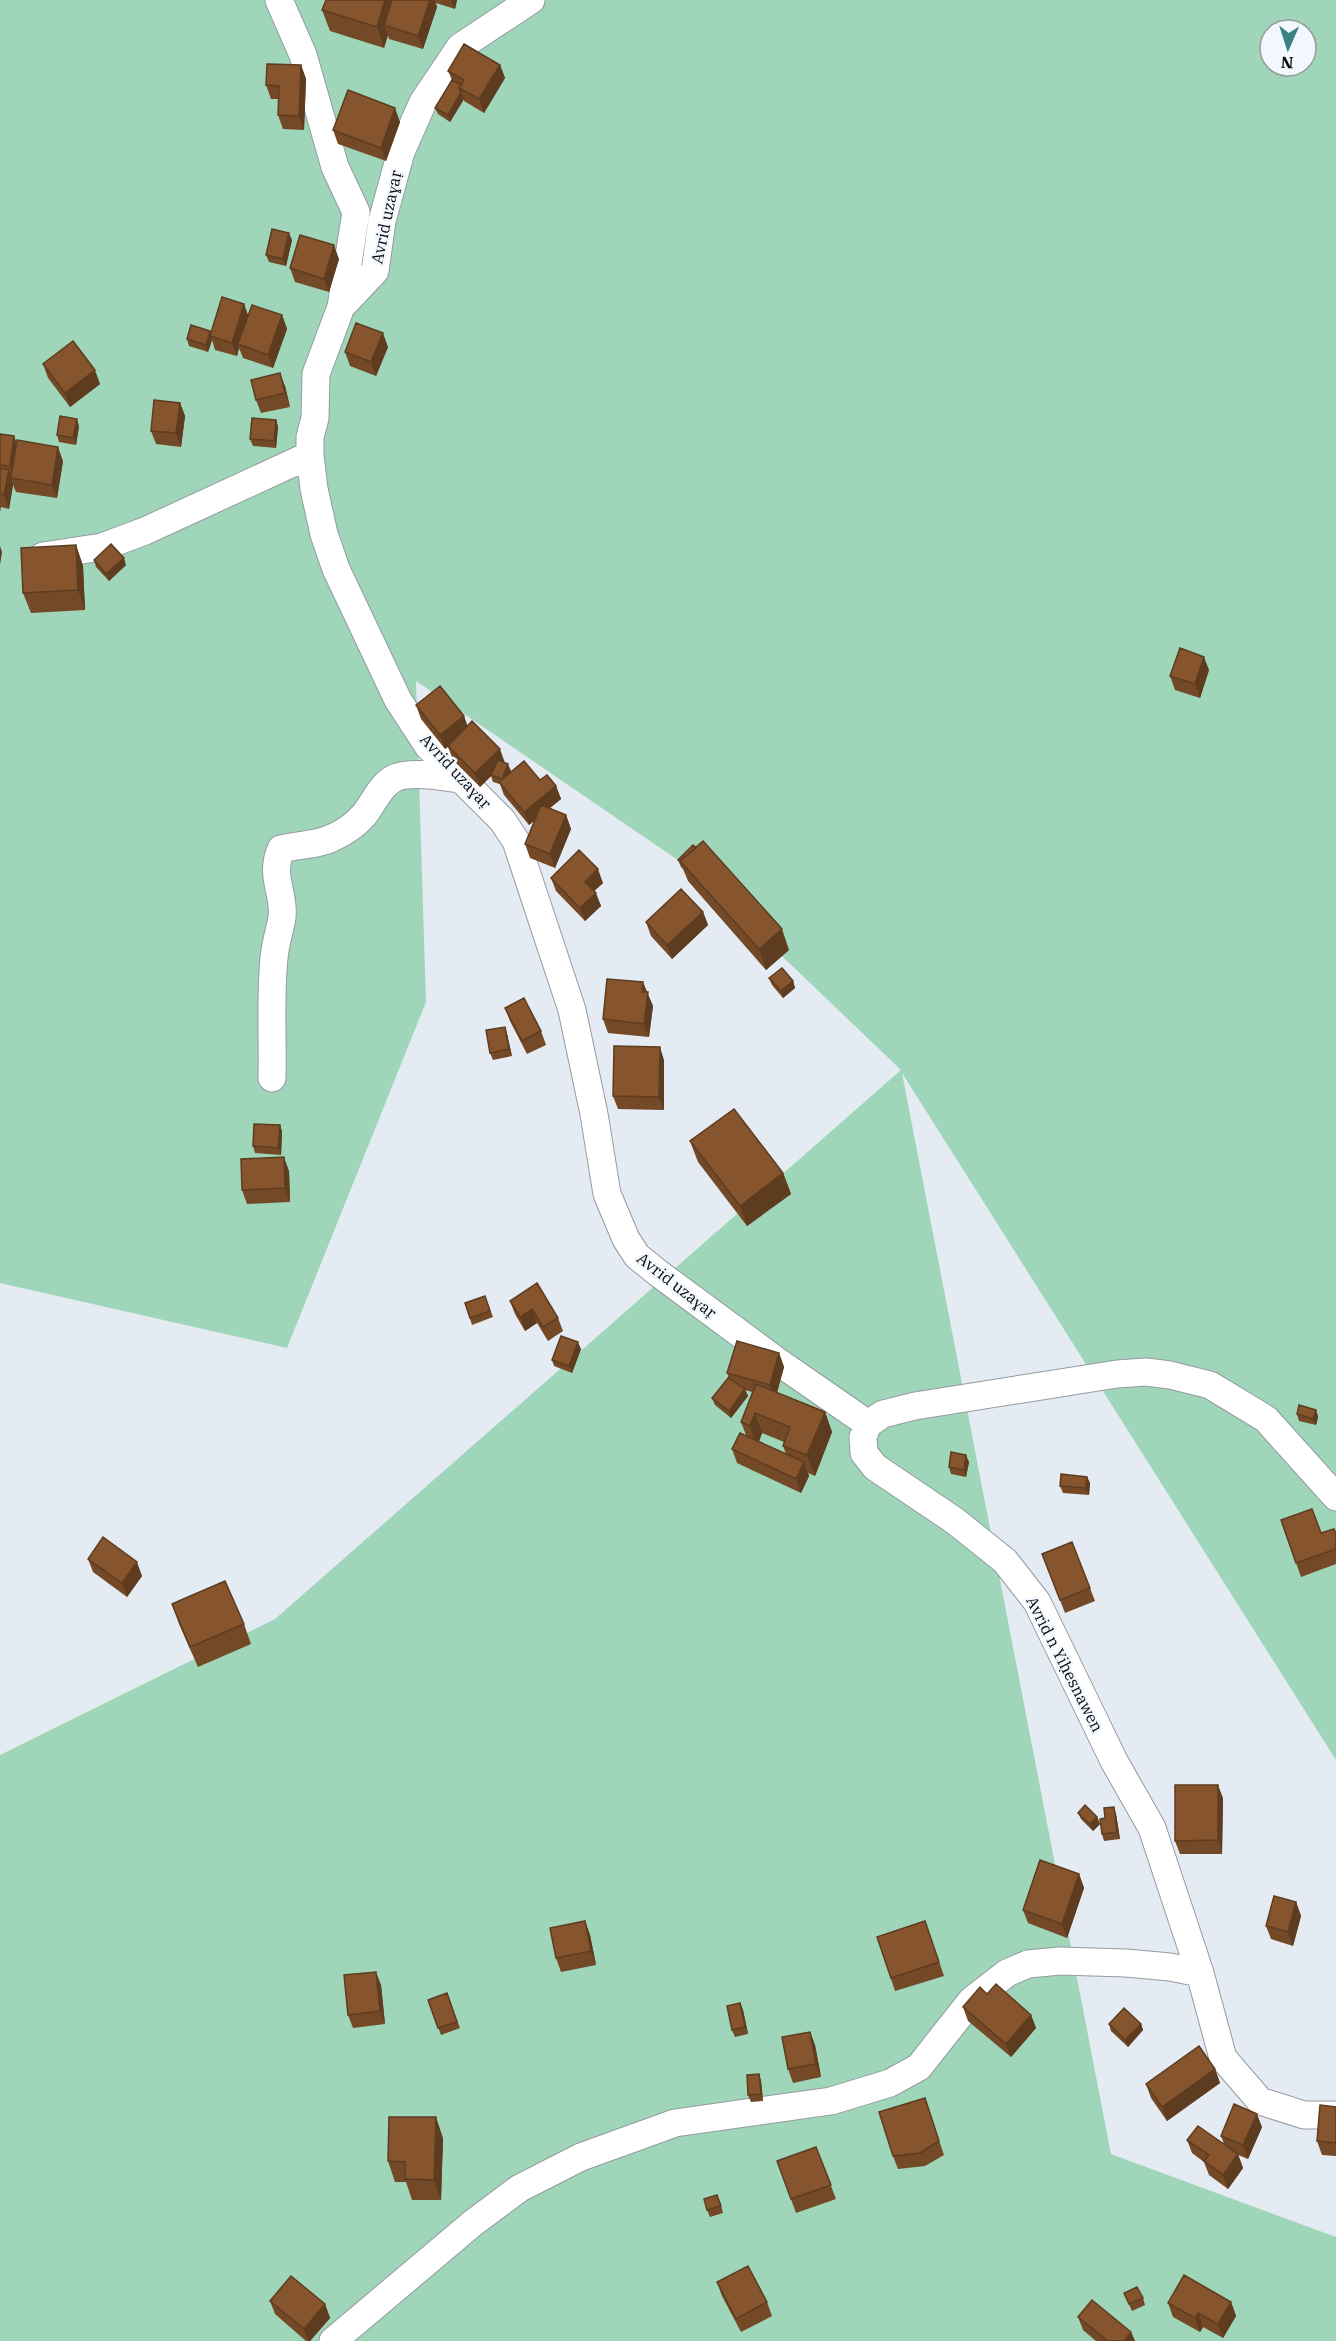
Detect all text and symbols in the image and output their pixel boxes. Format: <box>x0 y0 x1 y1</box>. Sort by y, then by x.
north arrow <box>1258 18 1318 78</box>
text: N <box>1280 53 1294 73</box>
street label: Avrid uzaɣaṛ <box>366 168 406 266</box>
street label: Avrid uzaɣaṛ <box>416 729 496 813</box>
street label: Avrid uzaɣaṛ <box>633 1248 721 1322</box>
street label: Avrid n Yiḥesnawen <box>1022 1593 1108 1735</box>

